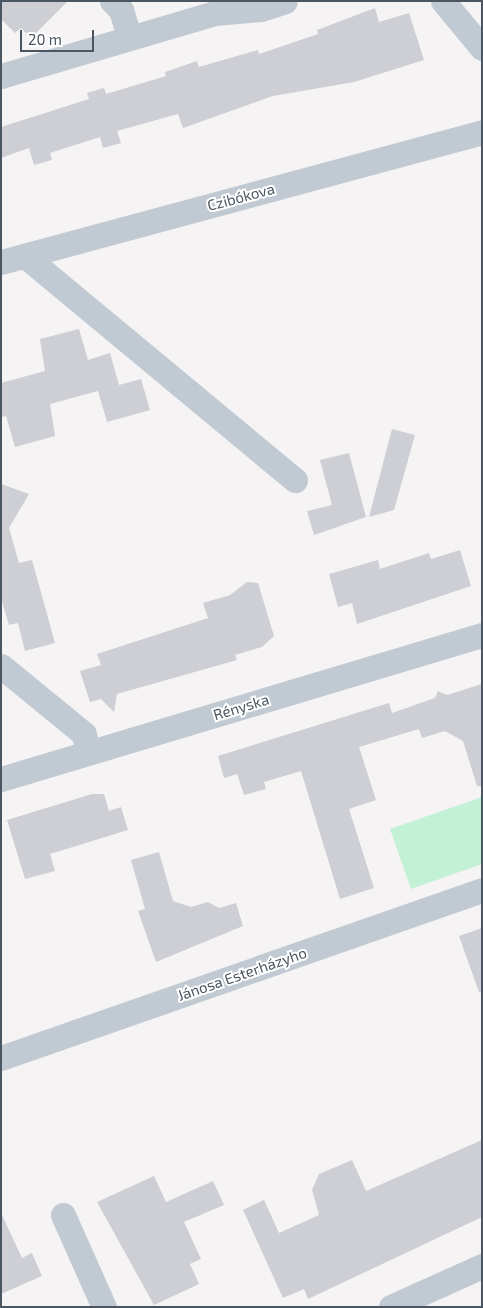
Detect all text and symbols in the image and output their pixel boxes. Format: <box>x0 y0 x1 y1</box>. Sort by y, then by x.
scale bar <box>22 20 96 52</box>
text: 20 m <box>28 30 62 48</box>
street label: Czibókova <box>205 179 277 215</box>
street label: Rényska <box>211 690 271 724</box>
street label: Jánosa Esterházyho <box>175 943 309 1005</box>

